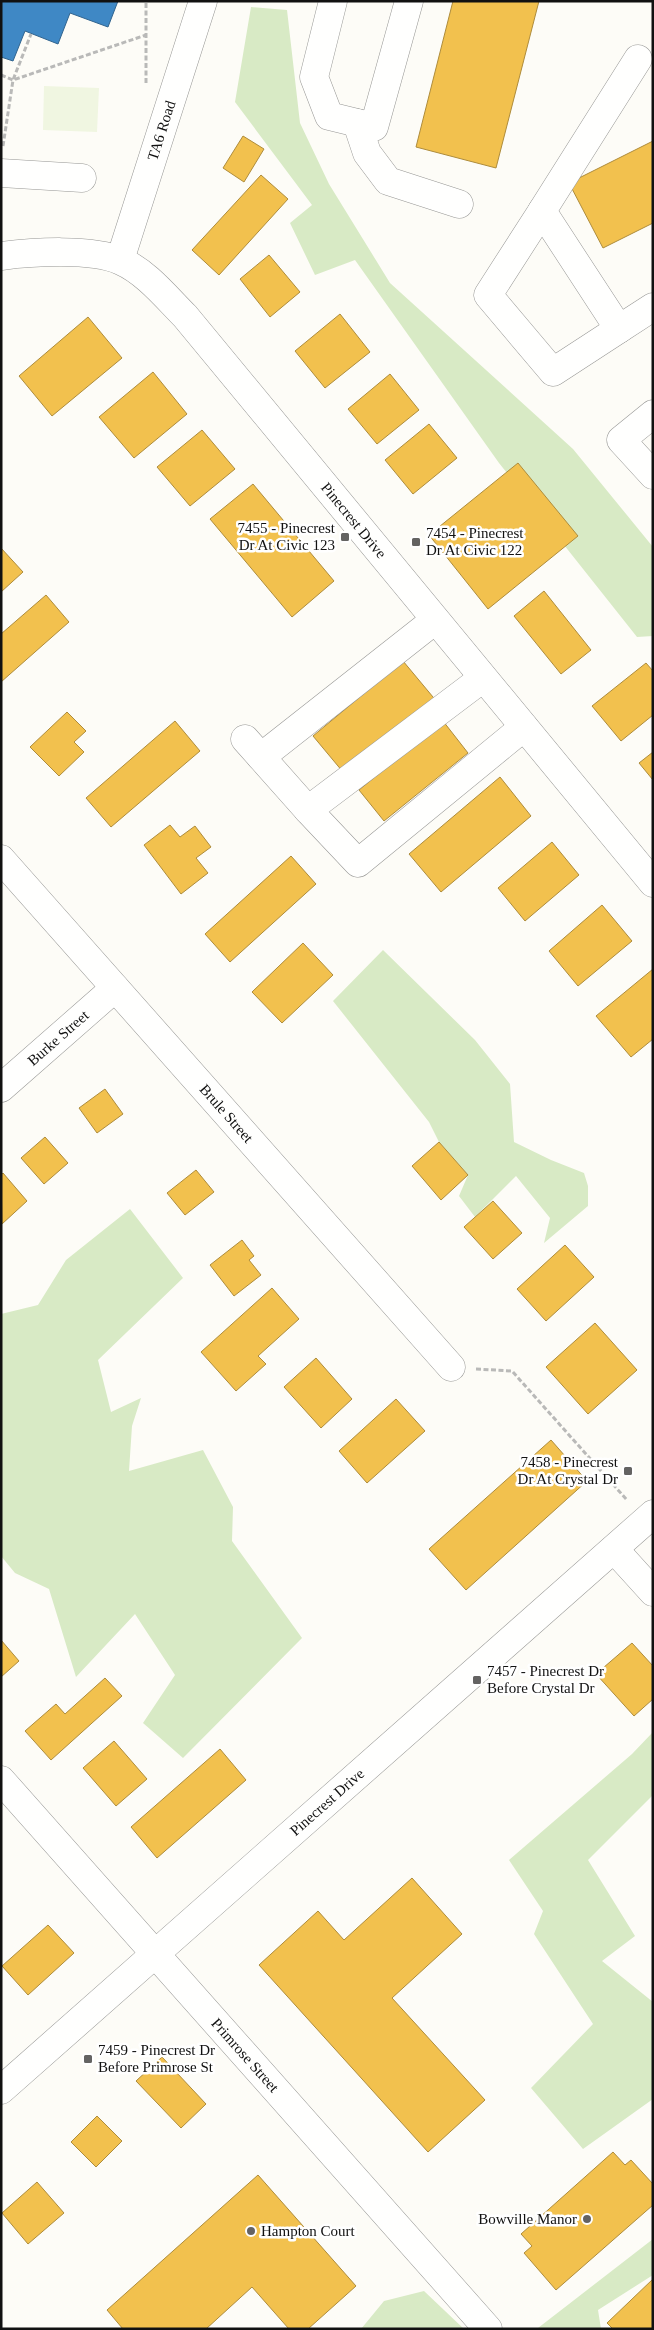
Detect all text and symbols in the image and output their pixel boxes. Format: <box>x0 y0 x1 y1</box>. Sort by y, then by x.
street label: TA6 Road <box>144 98 179 162</box>
street label: Pinecrest Drive <box>318 479 390 562</box>
place label: 7455 - Pinecrest Dr At Civic 123 <box>238 520 336 553</box>
place label: 7454 - Pinecrest Dr At Civic 122 <box>426 525 524 558</box>
marker: 7455 - Pinecrest Dr At Civic 123 <box>339 531 351 543</box>
marker: 7454 - Pinecrest Dr At Civic 122 <box>410 536 422 548</box>
street label: Burke Street <box>24 1006 92 1069</box>
street label: Brule Street <box>197 1081 257 1146</box>
place label: 7458 - Pinecrest Dr At Crystal Dr <box>518 1454 619 1487</box>
marker: 7458 - Pinecrest Dr At Crystal Dr <box>622 1465 634 1477</box>
place label: 7457 - Pinecrest Dr Before Crystal Dr <box>487 1663 604 1696</box>
marker: 7457 - Pinecrest Dr Before Crystal Dr <box>471 1674 483 1686</box>
street label: Pinecrest Drive <box>287 1765 367 1839</box>
street label: Primrose Street <box>208 2015 283 2096</box>
place label: 7459 - Pinecrest Dr Before Primrose St <box>98 2042 215 2075</box>
marker: 7459 - Pinecrest Dr Before Primrose St <box>82 2053 94 2065</box>
place label: Bowville Manor <box>478 2211 577 2227</box>
marker: Bowville Manor <box>581 2213 593 2225</box>
place label: Hampton Court <box>261 2223 356 2239</box>
marker: Hampton Court <box>245 2225 257 2237</box>

